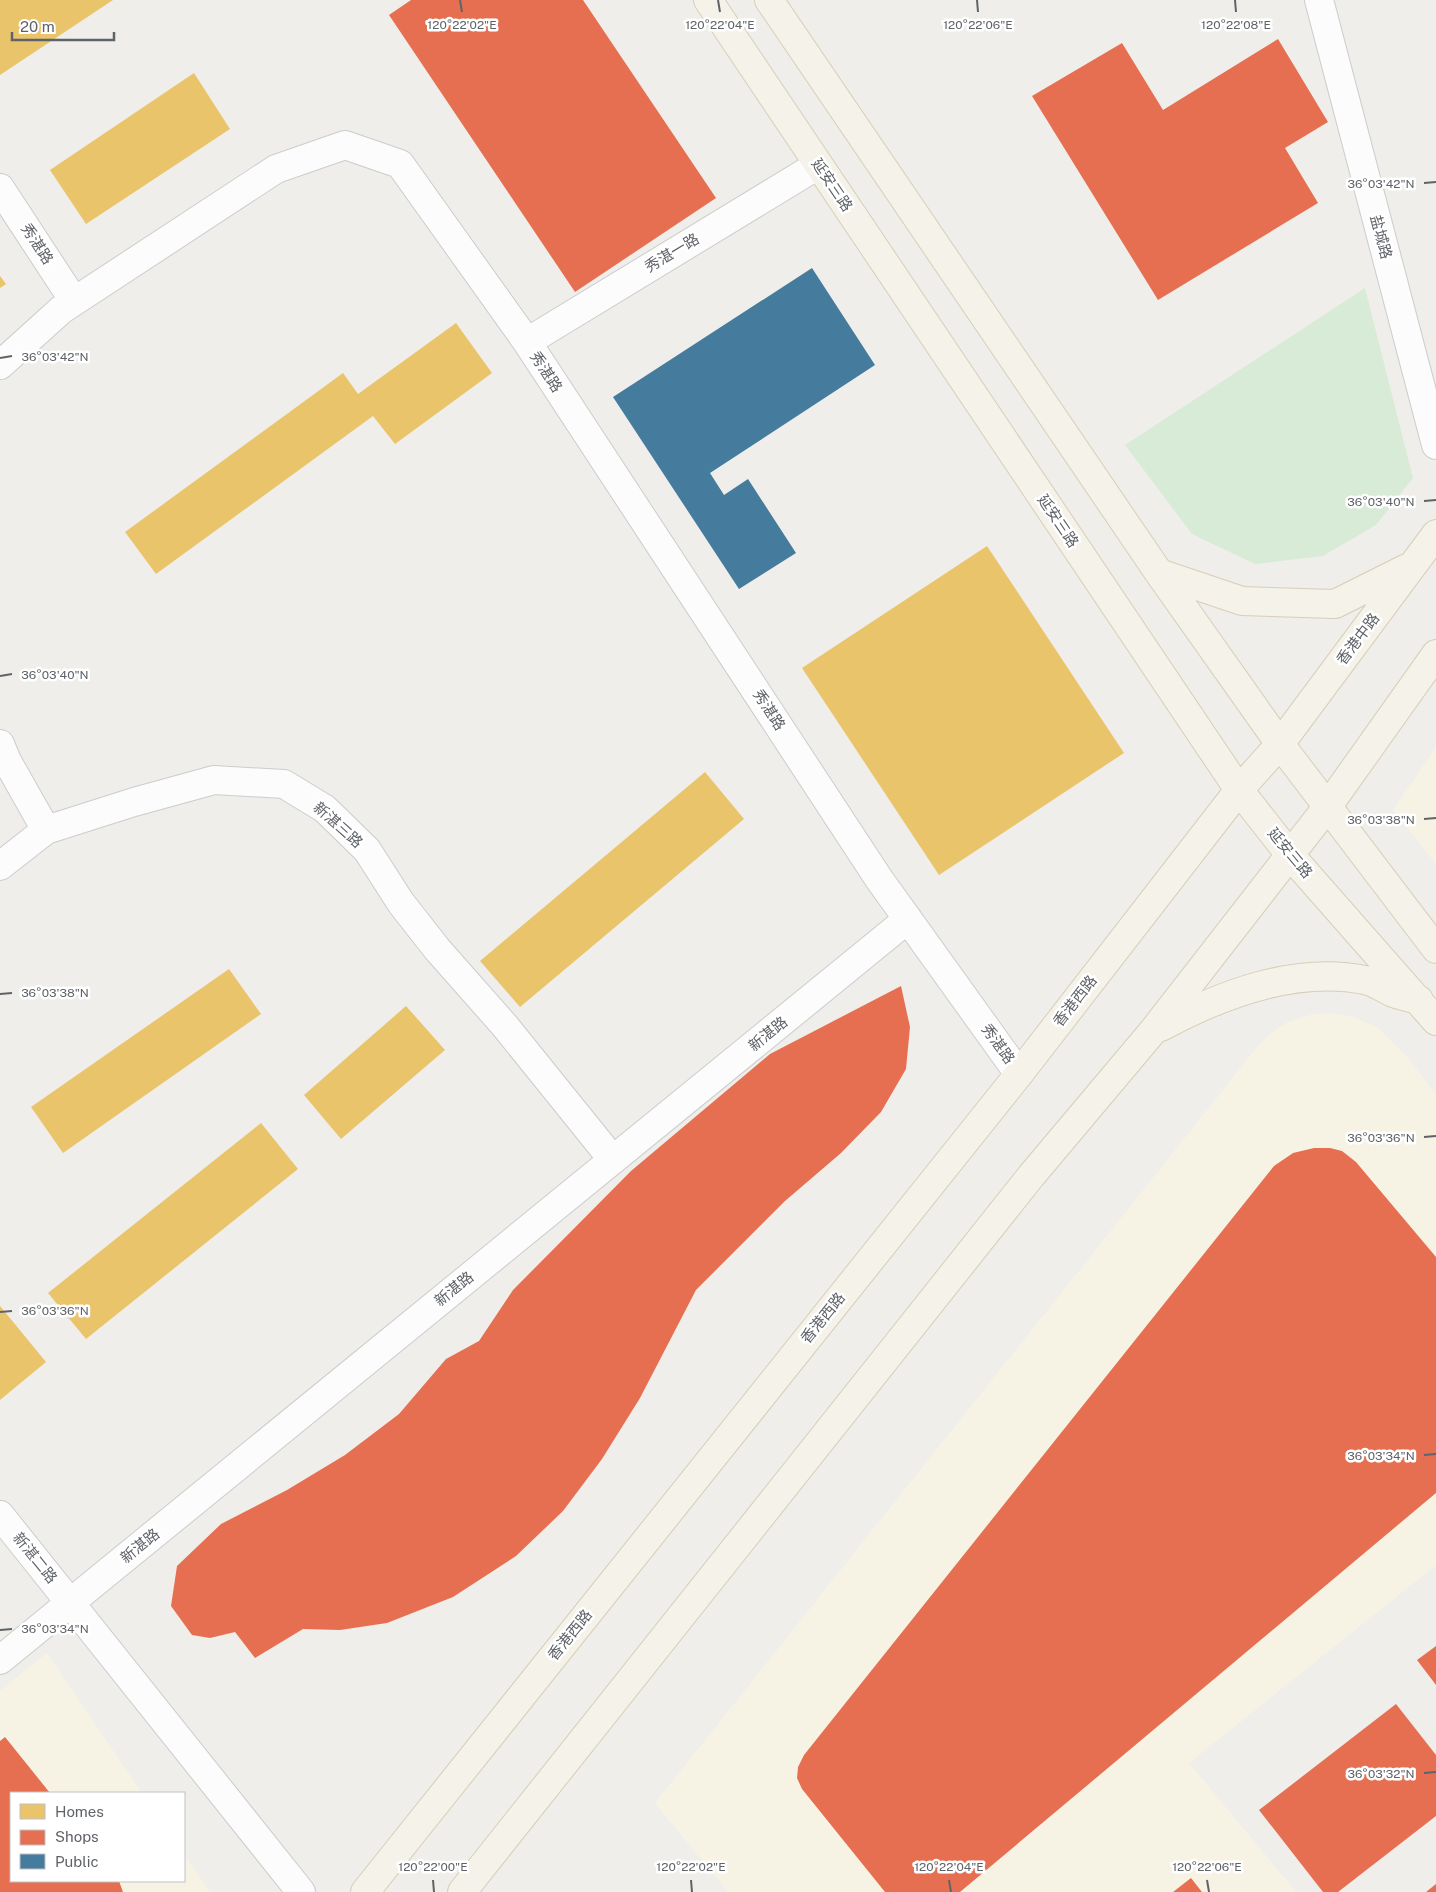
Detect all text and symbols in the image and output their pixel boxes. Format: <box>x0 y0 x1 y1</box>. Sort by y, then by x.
scale bar <box>12 10 115 42</box>
text: 20 m <box>20 18 55 35</box>
text: 120°22'02"E <box>427 18 497 32</box>
text: 120°22'04"E <box>685 18 755 32</box>
text: 120°22'06"E <box>943 18 1013 32</box>
text: 120°22'08"E <box>1201 18 1271 32</box>
street label: 延安三路 <box>809 155 856 214</box>
text: 36°03'42"N <box>1347 177 1415 191</box>
street label: 盐城路 <box>1367 213 1396 261</box>
street label: 秀湛路 <box>18 220 57 267</box>
street label: 秀湛一路 <box>642 230 702 275</box>
street label: 秀湛路 <box>527 348 566 395</box>
text: 36°03'42"N <box>21 350 89 364</box>
street label: 延安三路 <box>1035 491 1082 550</box>
text: 36°03'40"N <box>1347 495 1415 509</box>
street label: 香港中路 <box>1333 610 1382 668</box>
text: 36°03'40"N <box>21 668 89 682</box>
street label: 秀湛路 <box>750 686 789 733</box>
street label: 新湛三路 <box>310 798 366 851</box>
text: 36°03'38"N <box>1347 813 1415 827</box>
street label: 延安三路 <box>1265 824 1316 881</box>
street label: 香港西路 <box>1049 972 1100 1030</box>
text: 36°03'38"N <box>21 986 89 1000</box>
street label: 新湛路 <box>745 1013 791 1054</box>
street label: 秀湛路 <box>978 1021 1019 1067</box>
text: 36°03'36"N <box>1347 1131 1415 1145</box>
street label: 新湛路 <box>431 1268 477 1309</box>
street label: 香港西路 <box>797 1289 848 1346</box>
text: 36°03'36"N <box>21 1304 89 1318</box>
text: 36°03'34"N <box>1347 1449 1415 1463</box>
street label: 新湛路 <box>117 1525 163 1566</box>
street label: 新湛二路 <box>10 1529 61 1586</box>
street label: 香港西路 <box>544 1606 595 1663</box>
text: 36°03'34"N <box>21 1622 89 1636</box>
text: 36°03'32"N <box>1347 1767 1415 1781</box>
legend <box>10 1792 185 1882</box>
text: Homes <box>55 1803 104 1820</box>
text: Shops <box>55 1828 99 1845</box>
text: Public <box>55 1853 99 1870</box>
text: 120°22'00"E <box>398 1860 468 1874</box>
text: 120°22'02"E <box>656 1860 726 1874</box>
text: 120°22'04"E <box>914 1860 984 1874</box>
text: 120°22'06"E <box>1172 1860 1242 1874</box>

